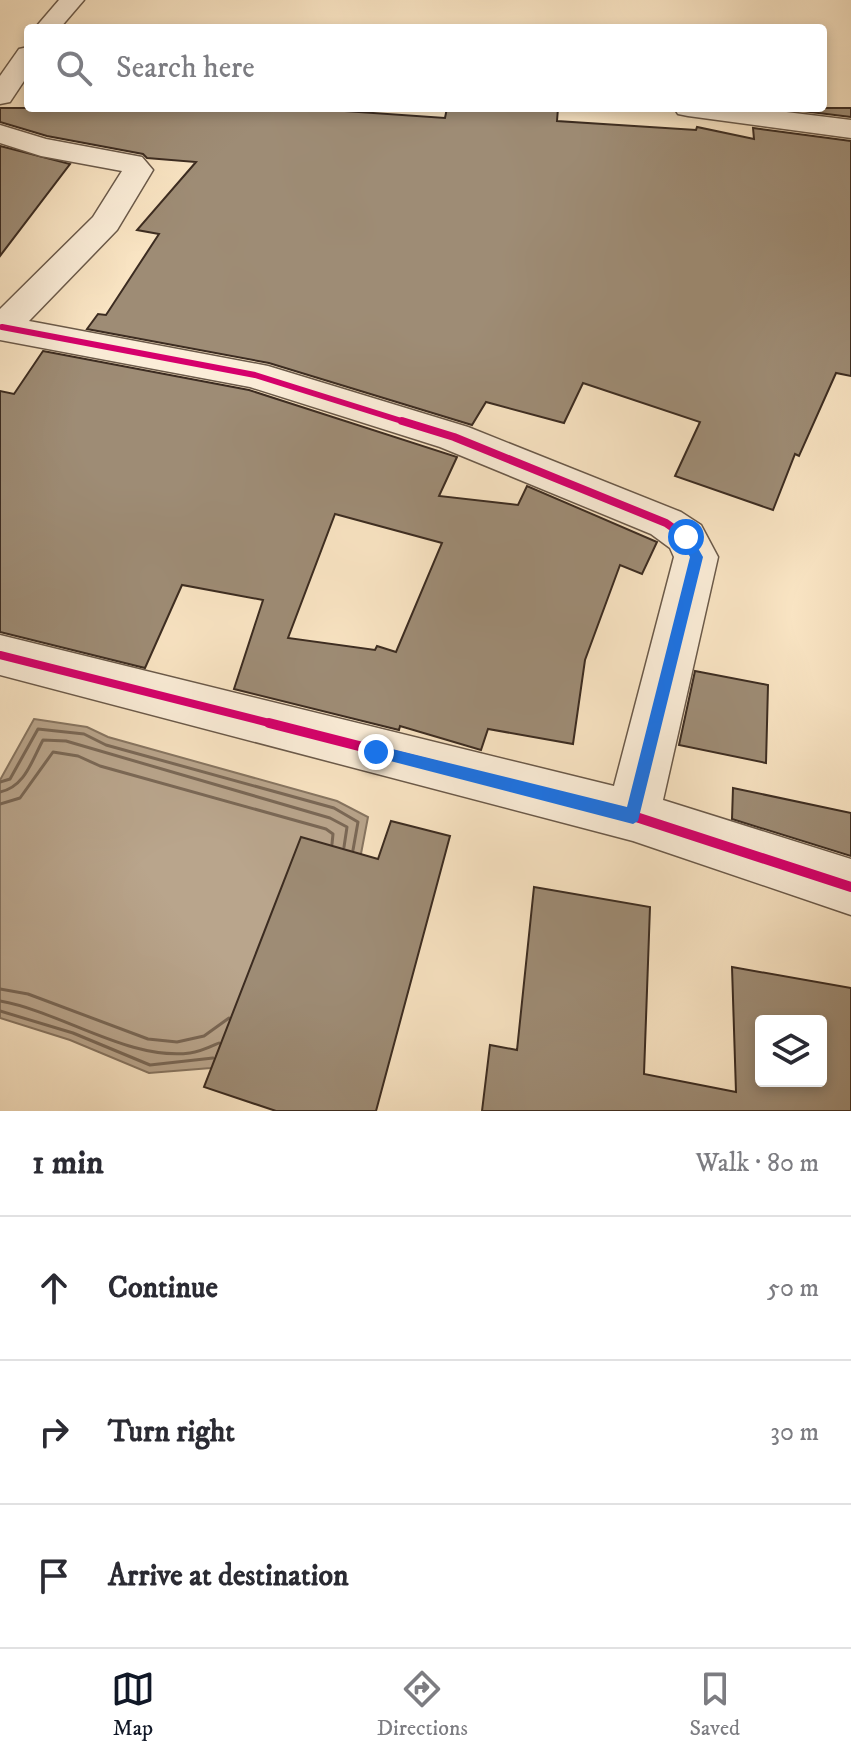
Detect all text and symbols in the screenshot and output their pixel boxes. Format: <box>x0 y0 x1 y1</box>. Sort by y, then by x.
search box <box>24 24 827 112</box>
icon: search <box>52 46 96 90</box>
text: Search here <box>116 50 255 87</box>
route start <box>668 519 704 555</box>
route end <box>358 734 394 770</box>
map controls <box>755 1015 827 1087</box>
button: layers <box>755 1015 827 1087</box>
text: 1 min <box>32 1142 104 1184</box>
text: Walk · 80 m <box>695 1147 819 1180</box>
icon: ahead <box>32 1266 76 1310</box>
text: Continue <box>108 1270 218 1307</box>
text: 50 m <box>767 1272 819 1305</box>
icon: right <box>32 1410 76 1454</box>
text: Turn right <box>108 1414 235 1451</box>
text: 30 m <box>770 1416 819 1449</box>
icon: arrive <box>32 1554 76 1598</box>
text: Arrive at destination <box>108 1558 349 1595</box>
tab: Map <box>111 1667 155 1742</box>
tab: Directions <box>377 1667 468 1742</box>
tab: Saved <box>690 1667 740 1742</box>

